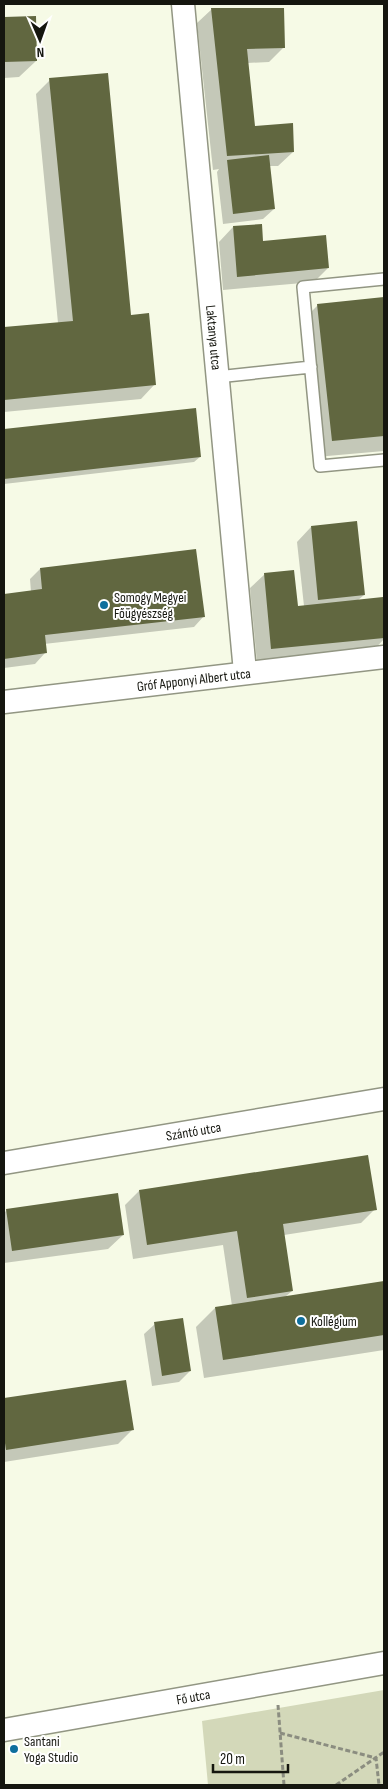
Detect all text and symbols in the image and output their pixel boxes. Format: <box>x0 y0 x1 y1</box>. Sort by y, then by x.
north arrow <box>15 15 65 65</box>
text: N <box>36 44 44 61</box>
street label: Laktanya utca <box>202 304 225 371</box>
place label: Somogy Megyei Főügyészség <box>114 589 186 622</box>
marker: Somogy Megyei Főügyészség <box>98 599 110 611</box>
street label: Gróf Apponyi Albert utca <box>136 665 252 695</box>
street label: Szántó utca <box>165 1119 222 1145</box>
place label: Kollégium <box>311 1313 357 1330</box>
marker: Kollégium <box>295 1315 307 1327</box>
street label: Fő utca <box>175 1686 211 1708</box>
place label: Santani Yoga Studio <box>24 1733 78 1766</box>
scale bar <box>213 1742 288 1774</box>
marker: Santani Yoga Studio <box>8 1743 20 1755</box>
text: 20 m <box>220 1750 245 1769</box>

